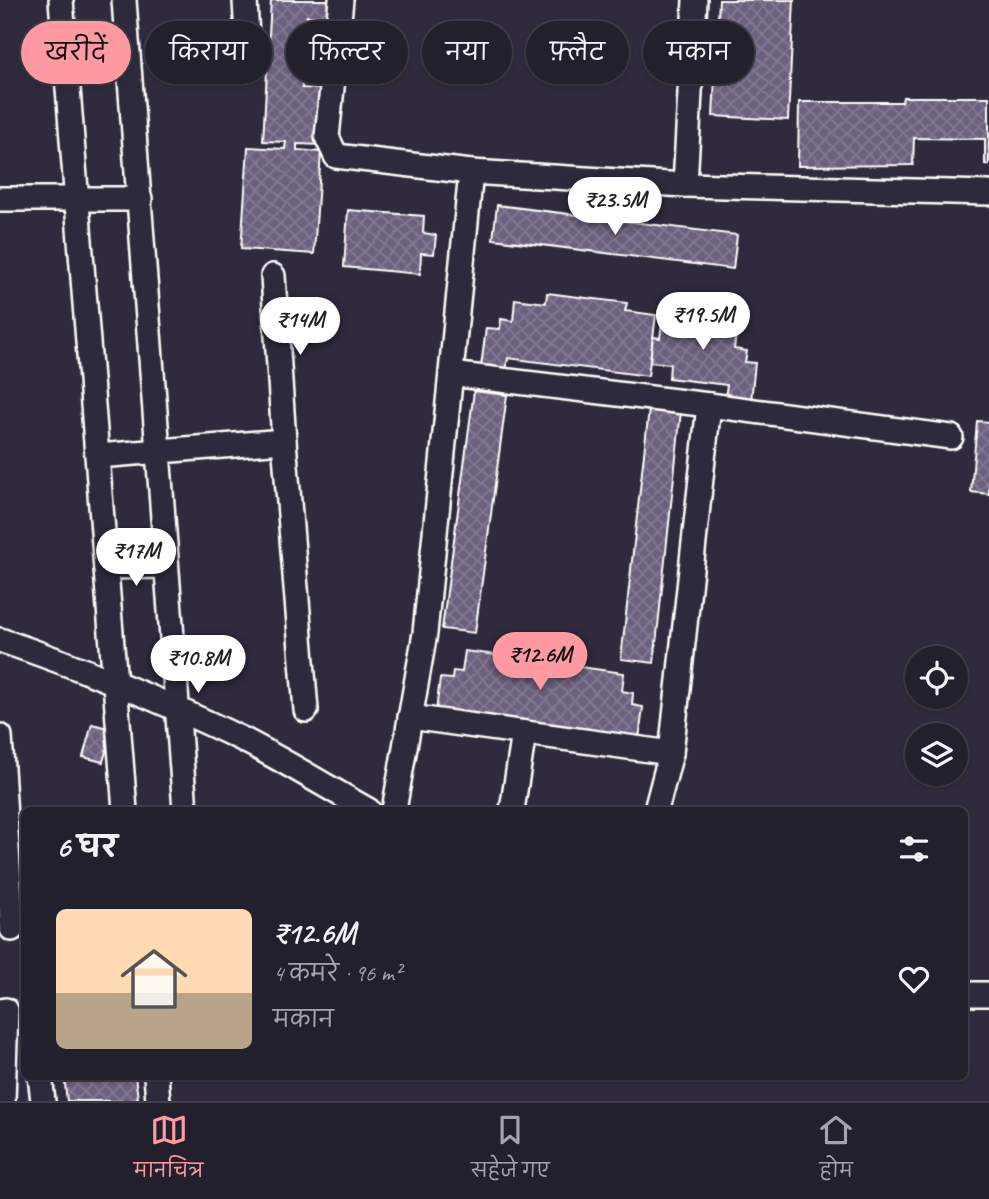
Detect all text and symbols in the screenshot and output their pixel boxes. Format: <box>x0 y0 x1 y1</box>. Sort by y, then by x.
chip: खरीदें <box>21 21 131 84</box>
chip: किराया <box>145 21 272 84</box>
chip: फ़िल्टर <box>286 21 408 84</box>
chip: नया <box>422 21 512 84</box>
chip: फ़्लैट <box>526 21 629 84</box>
chip: मकान <box>643 21 754 84</box>
pin: ₹23.5M <box>558 177 672 237</box>
text: ₹23.5M <box>584 185 646 214</box>
pin: ₹19.5M <box>646 292 760 352</box>
pin: ₹14M <box>259 298 341 357</box>
text: ₹19.5M <box>672 300 734 329</box>
text: ₹14M <box>276 305 324 334</box>
pin: ₹17M <box>95 528 177 588</box>
text: ₹17M <box>112 536 160 565</box>
pin: ₹12.6M <box>483 632 597 692</box>
pin: ₹10.8M <box>141 636 255 695</box>
text: ₹12.6M <box>508 640 572 669</box>
text: ₹10.8M <box>167 643 229 672</box>
map controls <box>905 646 968 786</box>
button: locate <box>905 646 968 709</box>
button: layers <box>905 723 968 786</box>
text: 6 घर <box>56 828 117 866</box>
icon: filters <box>895 830 933 868</box>
text: ₹12.6M <box>273 914 355 952</box>
icon: home <box>112 937 196 1021</box>
text: 4 कमरे · 96 m² <box>273 959 401 988</box>
icon: heart <box>895 960 933 998</box>
text: मकान <box>273 1005 334 1034</box>
tab: मानचित्र <box>134 1111 203 1191</box>
tab: सहेजे गए <box>471 1111 550 1191</box>
tab: होम <box>817 1111 855 1191</box>

